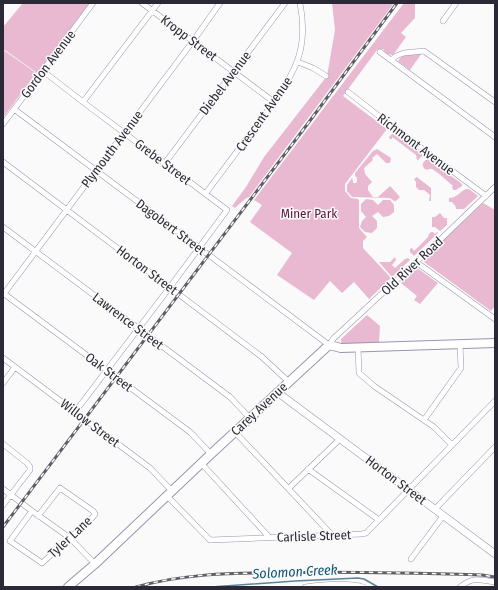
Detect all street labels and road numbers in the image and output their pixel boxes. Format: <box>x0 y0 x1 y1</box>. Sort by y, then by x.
street label: Kropp Street <box>158 12 221 65</box>
street label: Gordon Avenue <box>18 27 78 101</box>
street label: Diebel Avenue <box>196 48 254 118</box>
street label: Crescent Avenue <box>233 74 295 154</box>
street label: Plymouth Avenue <box>78 107 146 191</box>
street label: Richmont Avenue <box>374 110 458 178</box>
street label: Grebe Street <box>132 136 195 188</box>
street label: Dagobert Street <box>133 196 209 259</box>
street label: Old River Road <box>378 234 446 298</box>
street label: Horton Street <box>114 242 181 298</box>
street label: Lawrence Street <box>90 290 167 353</box>
street label: Oak Street <box>82 349 136 395</box>
street label: Carey Avenue <box>228 379 290 439</box>
street label: Willow Street <box>57 396 123 451</box>
street label: Horton Street <box>363 452 430 508</box>
street label: Tyler Lane <box>45 513 95 561</box>
street label: Carlisle Street <box>277 527 352 545</box>

